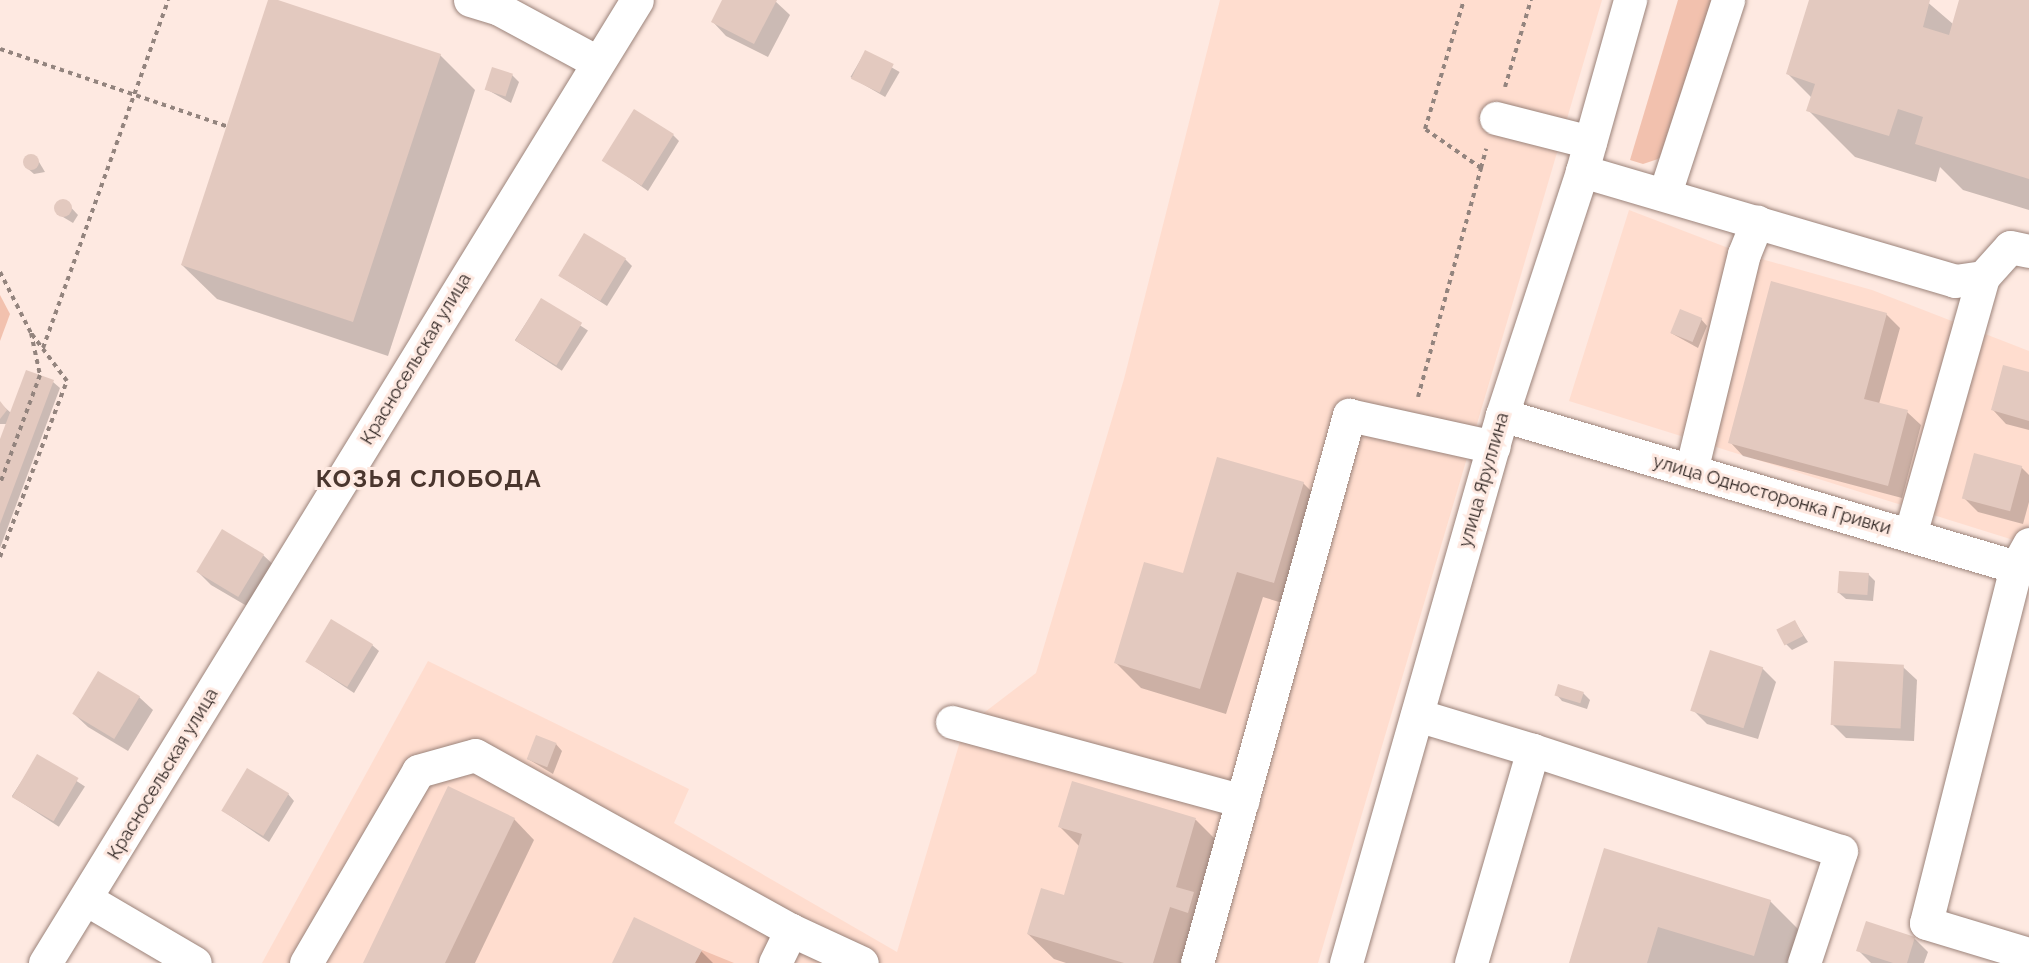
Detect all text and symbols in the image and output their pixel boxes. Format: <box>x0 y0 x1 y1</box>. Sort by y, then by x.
street label: Красносельская улица <box>356 269 476 449</box>
street label: улица Яруллина <box>1454 410 1514 550</box>
street label: улица Односторонка Гривки <box>1650 451 1894 539</box>
district label: КОЗЬЯ СЛОБОДА <box>316 465 542 493</box>
street label: Красносельская улица <box>103 684 223 864</box>

